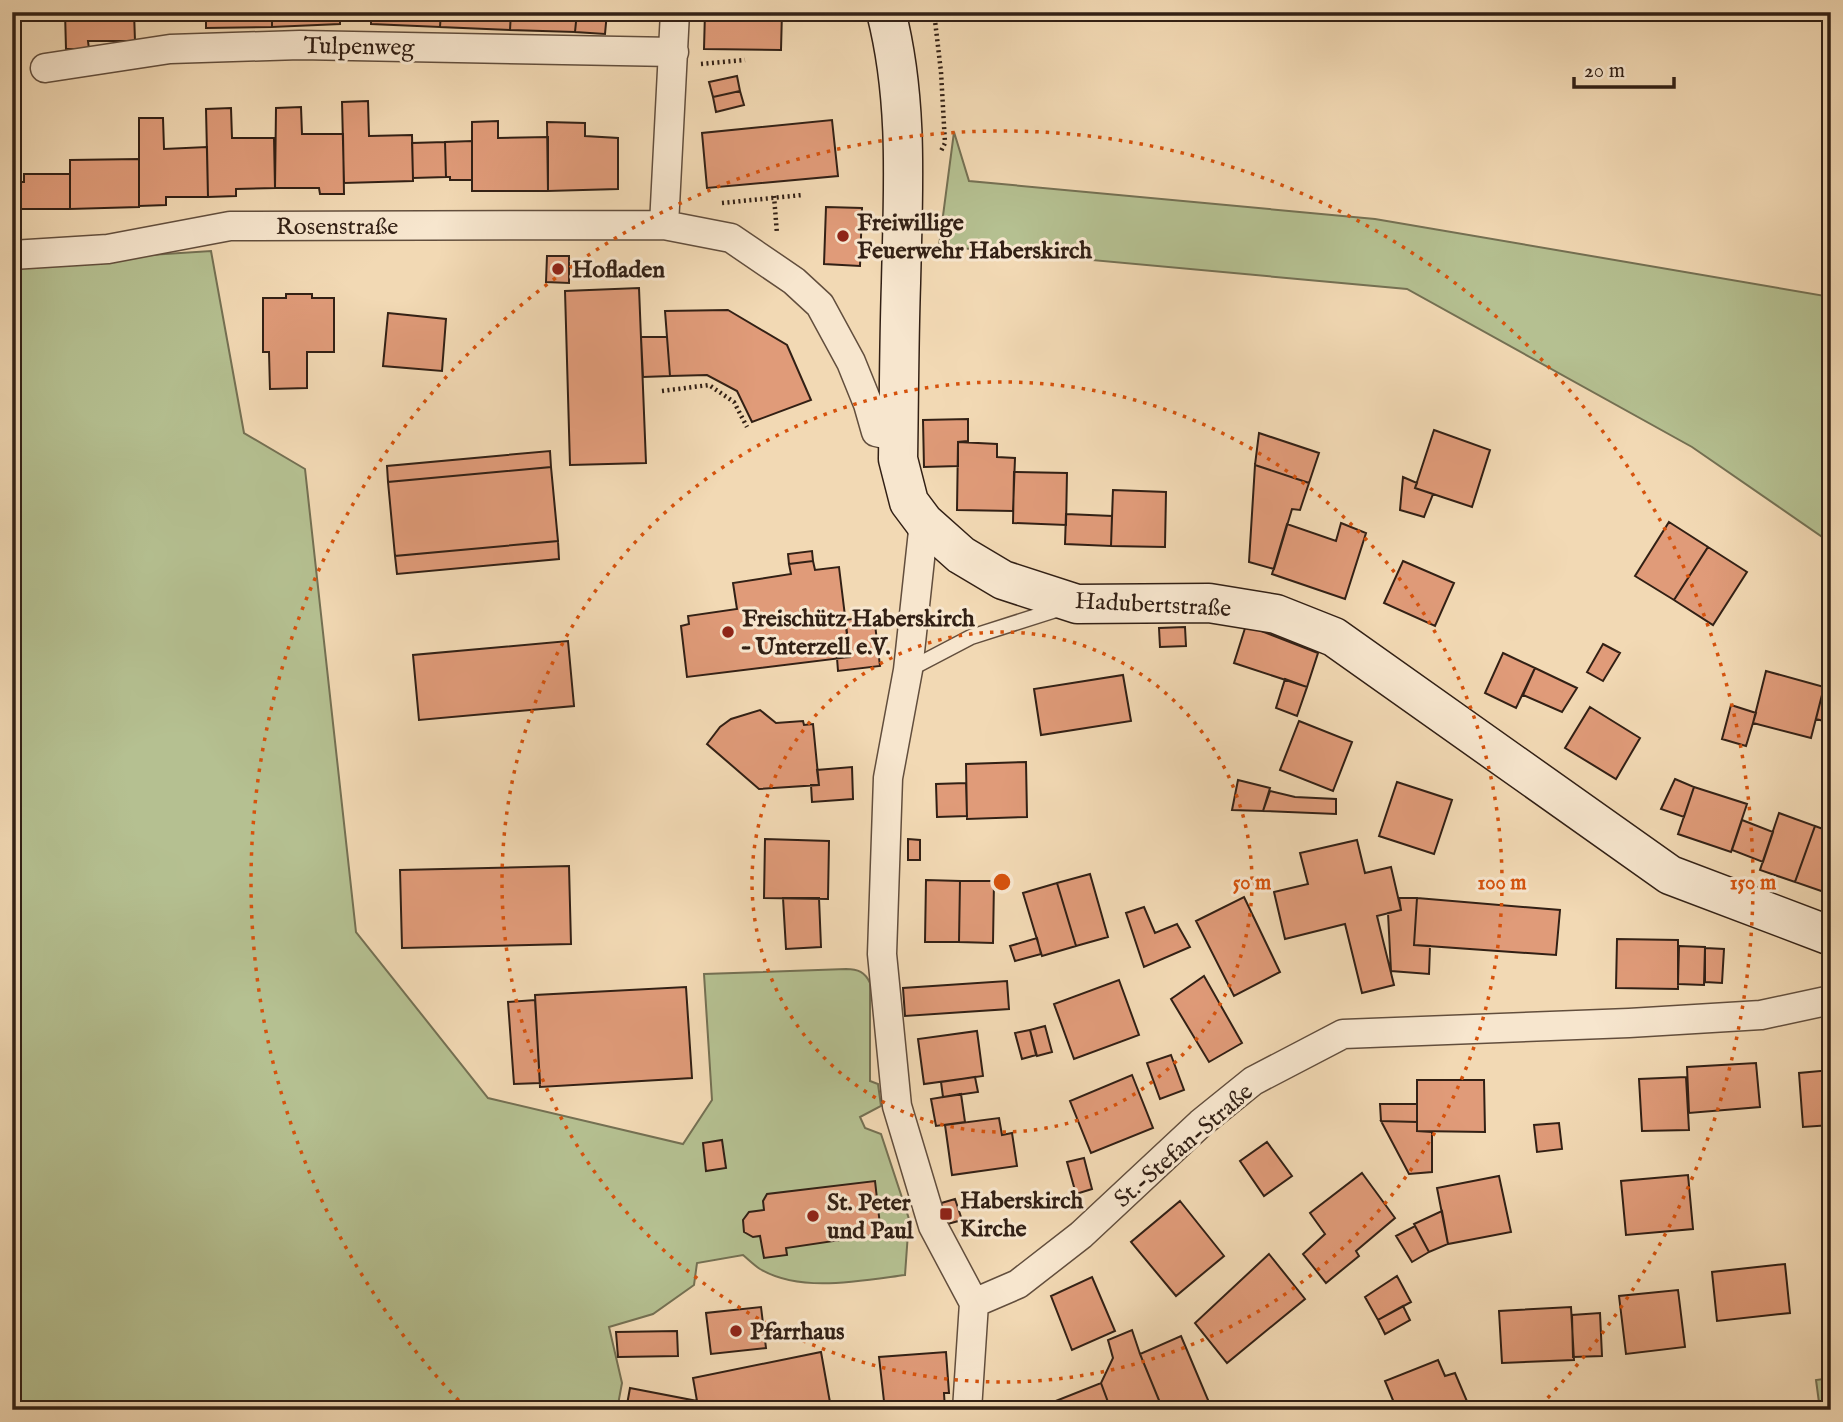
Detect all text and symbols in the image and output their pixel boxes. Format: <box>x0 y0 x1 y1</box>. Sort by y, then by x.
street label: Tulpenweg <box>303 31 416 64</box>
scale bar <box>1574 46 1673 90</box>
text: 20 m <box>1584 58 1625 85</box>
place label: Freiwillige Feuerwehr Haberskirch <box>857 208 1092 267</box>
street label: Rosenstraße <box>276 212 398 243</box>
marker: Freiwillige Feuerwehr Haberskirch <box>835 228 851 244</box>
place label: Hofladen <box>572 255 665 286</box>
marker: Hofladen <box>550 261 566 277</box>
street label: Hadubertstraße <box>1074 586 1232 625</box>
place label: Freischütz Haberskirch – Unterzell e.V. <box>741 604 975 663</box>
marker: Freischütz Haberskirch – Unterzell e.V. <box>720 624 736 640</box>
centre of rings <box>990 870 1014 894</box>
text: 50 m <box>1233 870 1272 897</box>
text: 100 m <box>1477 870 1527 897</box>
text: 150 m <box>1730 870 1777 897</box>
street label: St.-Stefan-Straße <box>1108 1077 1260 1215</box>
place label: Haberskirch Kirche <box>960 1186 1083 1245</box>
place label: St. Peter und Paul <box>827 1188 914 1247</box>
marker: Haberskirch Kirche <box>938 1206 954 1222</box>
marker: St. Peter und Paul <box>805 1208 821 1224</box>
place label: Pfarrhaus <box>750 1317 845 1348</box>
marker: Pfarrhaus <box>728 1323 744 1339</box>

